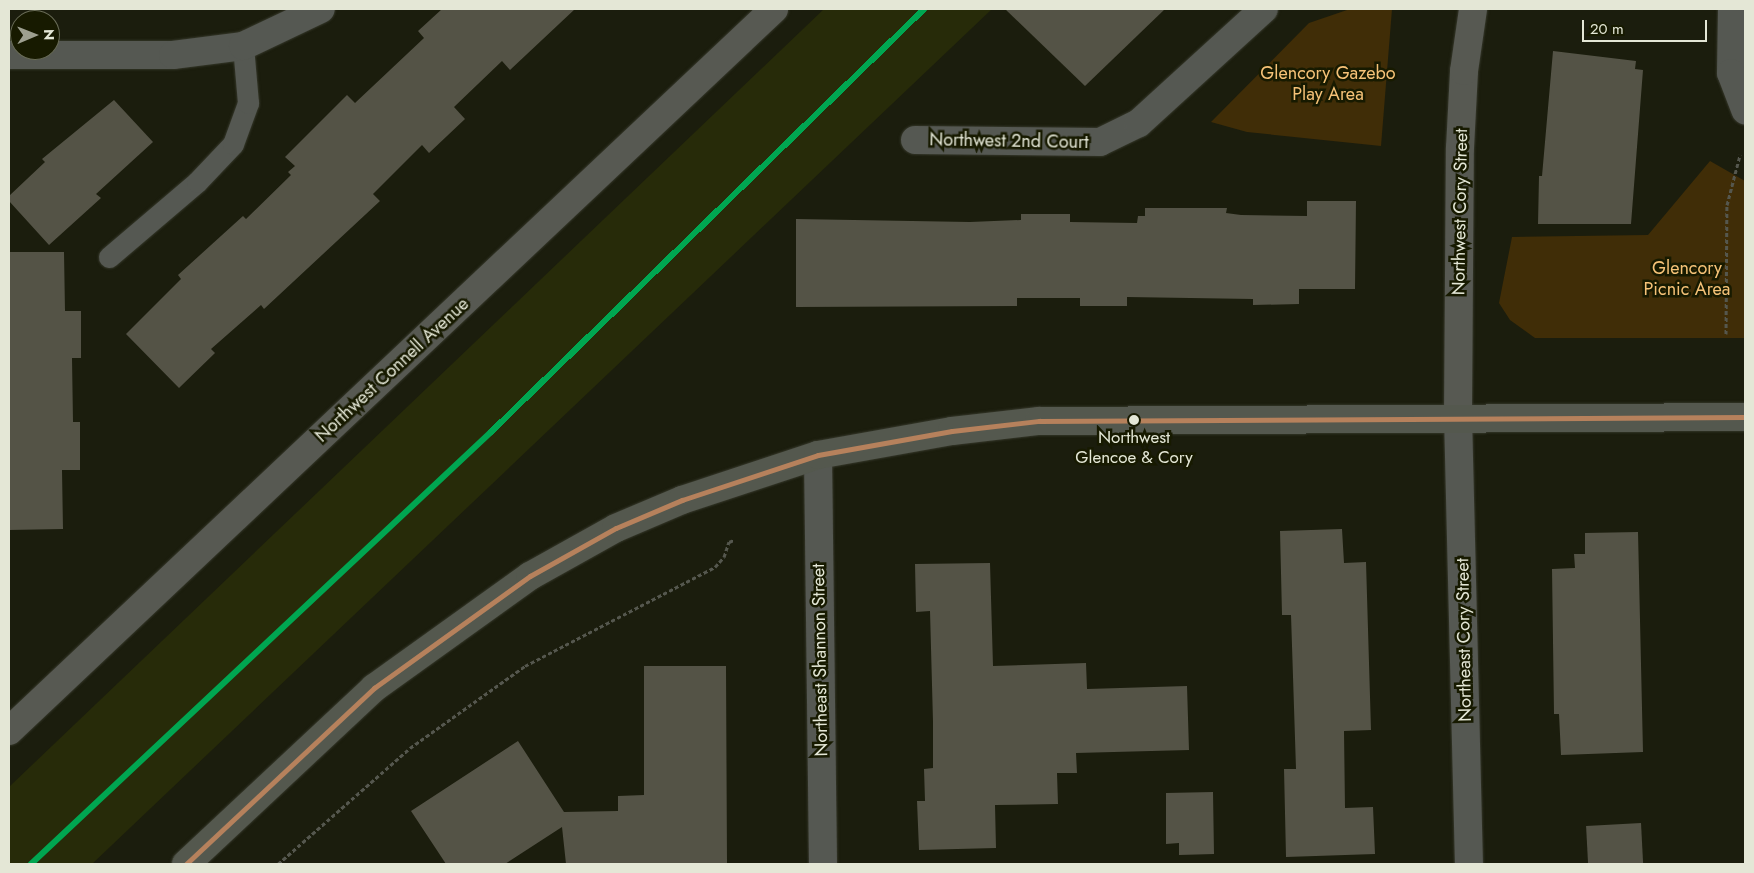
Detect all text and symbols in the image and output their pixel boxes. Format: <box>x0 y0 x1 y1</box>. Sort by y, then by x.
north arrow <box>10 10 60 60</box>
scale bar <box>1584 10 1709 42</box>
text: 20 m <box>1590 18 1624 40</box>
text: N <box>39 29 59 40</box>
park label: Glencory Gazebo Play Area <box>1260 63 1396 106</box>
street label: Northwest Cory Street <box>1448 128 1472 296</box>
street label: Northwest 2nd Court <box>929 129 1089 153</box>
park label: Glencory Picnic Area <box>1644 258 1730 300</box>
street label: Northwest Connell Avenue <box>311 293 473 447</box>
marker: Northwest Glencoe & Cory <box>1129 415 1139 425</box>
place label: Northwest Glencoe & Cory <box>1075 428 1193 468</box>
street label: Northeast Cory Street <box>1452 558 1476 722</box>
street label: Northeast Shannon Street <box>808 563 832 757</box>

